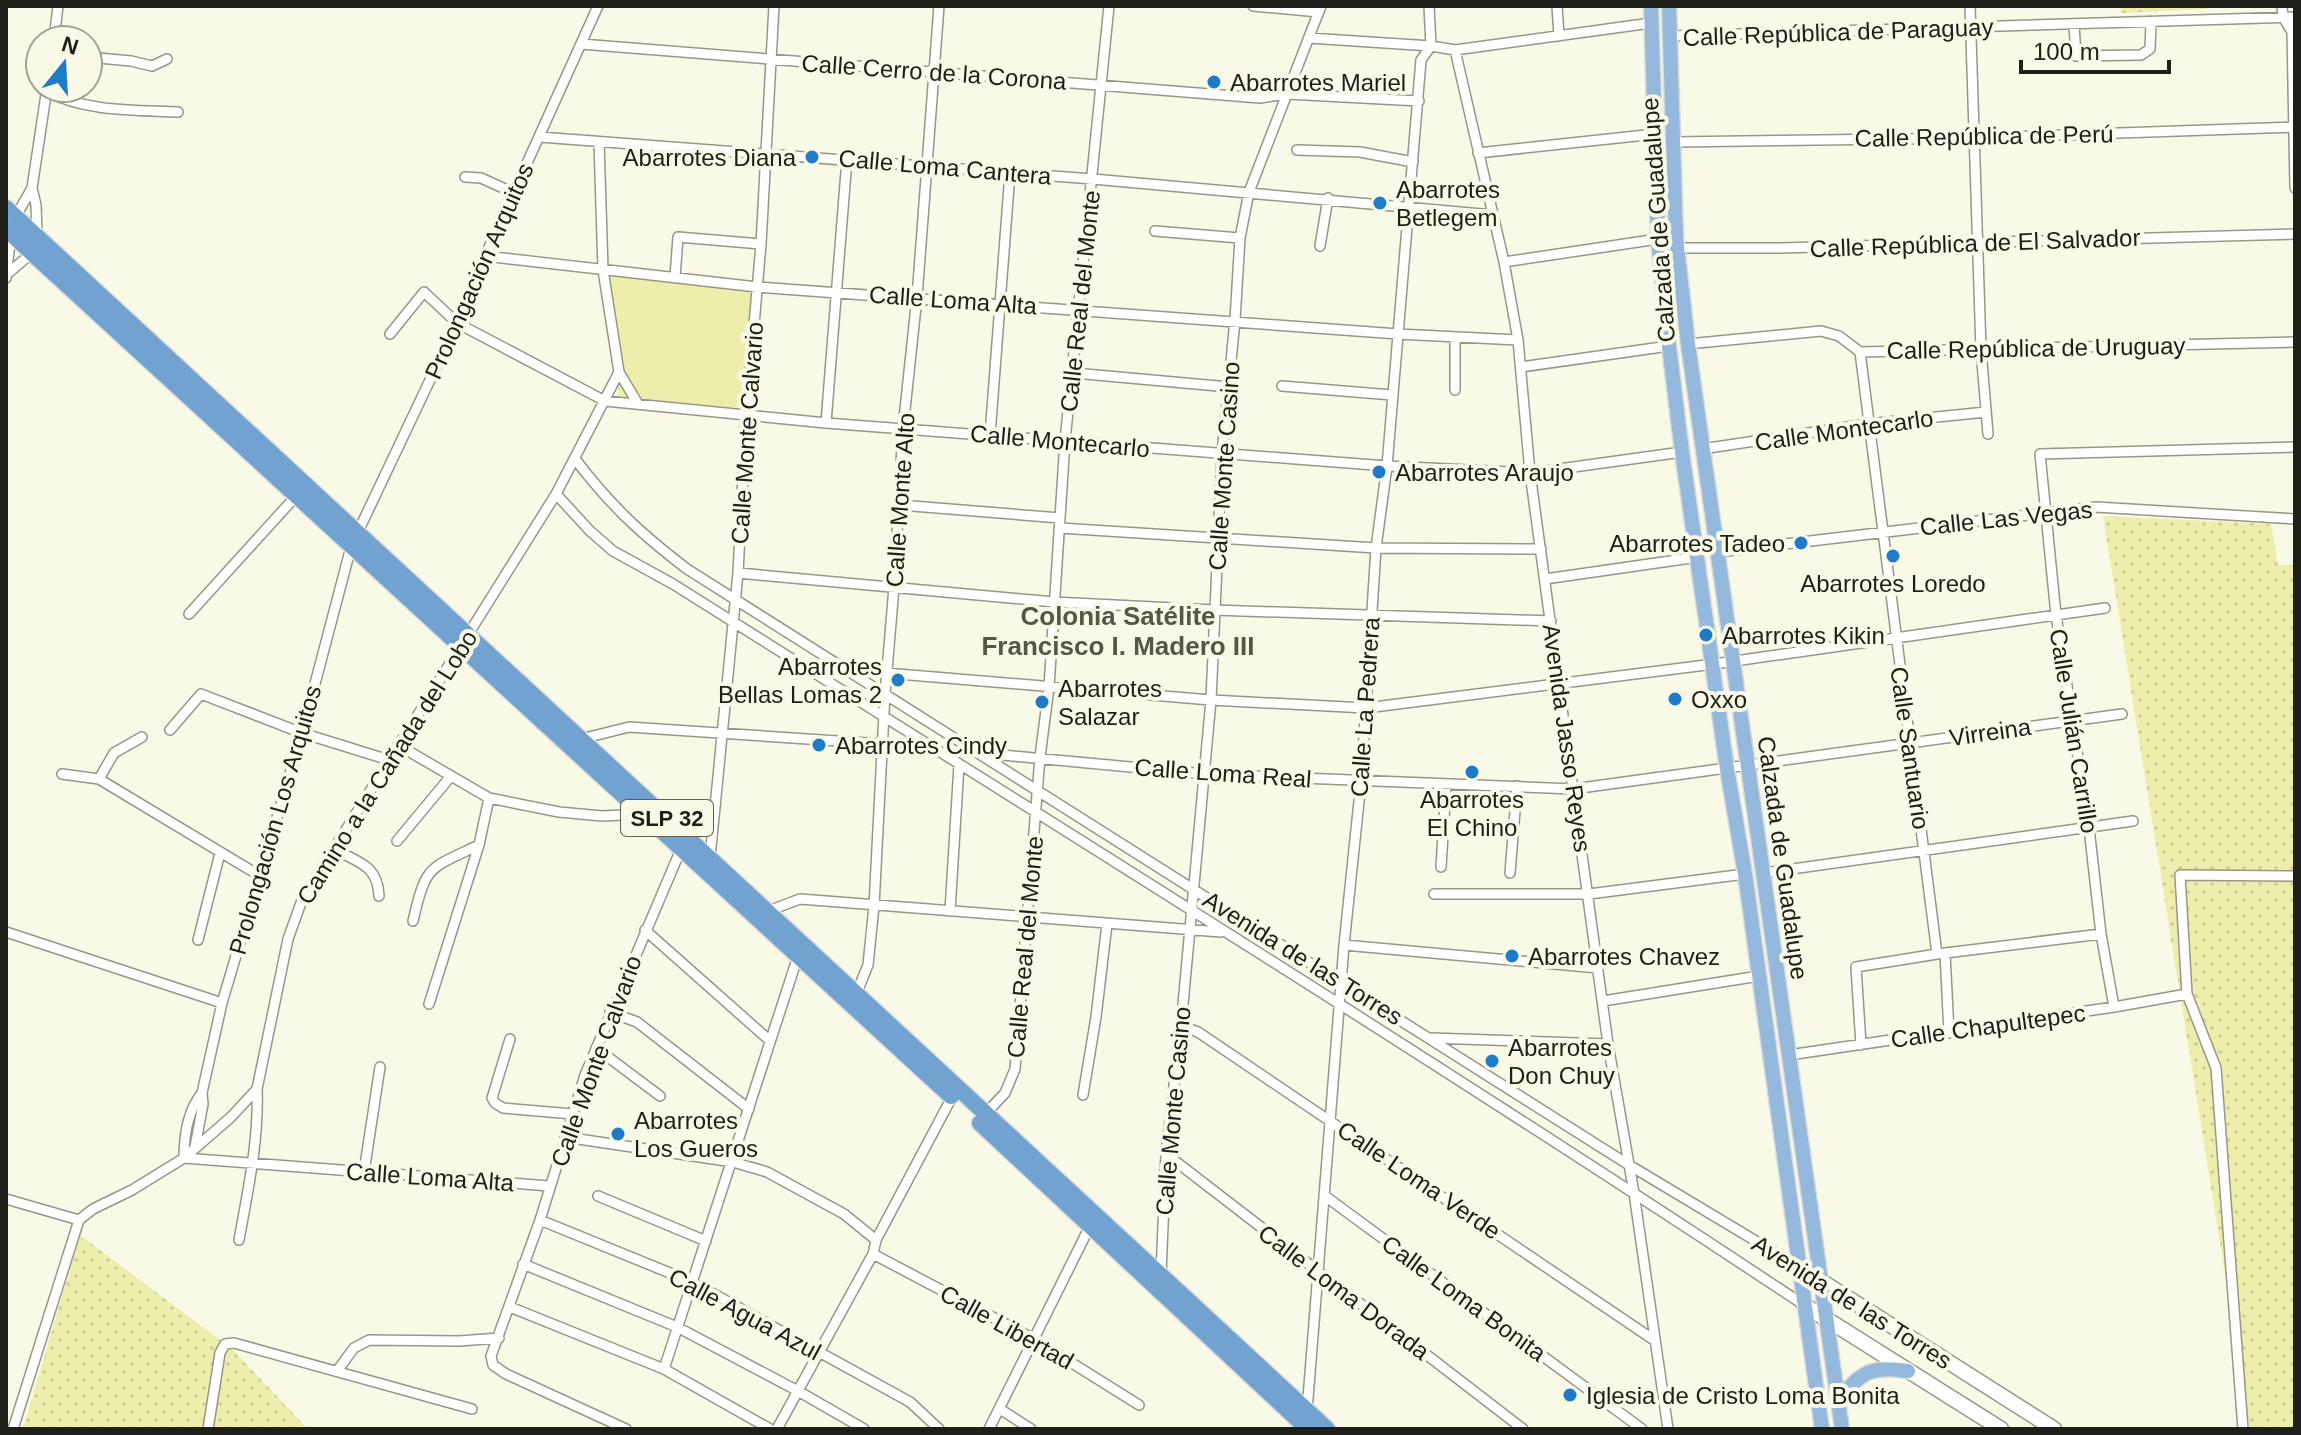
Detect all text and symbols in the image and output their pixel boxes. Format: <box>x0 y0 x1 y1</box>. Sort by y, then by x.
street label: Calle República de Paraguay <box>1682 13 1994 51</box>
north arrow <box>24 24 104 104</box>
scale bar <box>2021 24 2169 74</box>
text: N <box>59 31 81 60</box>
text: 100 m <box>2033 38 2100 65</box>
street label: Calle Cerro de la Corona <box>801 49 1068 95</box>
place label: Abarrotes Mariel <box>1230 69 1406 96</box>
marker: Abarrotes Mariel <box>1205 73 1223 91</box>
street label: Calzada de Guadalupe <box>1636 97 1680 343</box>
street label: Calle República de Perú <box>1854 120 2114 152</box>
place label: Abarrotes Diana <box>623 144 797 171</box>
street label: Calle Loma Cantera <box>838 144 1053 190</box>
marker: Abarrotes Diana <box>803 148 821 166</box>
street label: Prolongación Arquitos <box>419 159 539 383</box>
place label: Abarrotes Betlegem <box>1396 176 1500 231</box>
street label: Calle Real del Monte <box>1055 189 1105 413</box>
marker: Abarrotes Betlegem <box>1371 194 1389 212</box>
street label: Calle República de El Salvador <box>1809 224 2141 262</box>
street label: Calle Loma Alta <box>868 281 1038 319</box>
street label: Calle Monte Calvario <box>726 321 768 545</box>
street label: Calle República de Uruguay <box>1886 332 2186 364</box>
street label: Calle Monte Casino <box>1203 361 1245 571</box>
street label: Calle Montecarlo <box>1753 404 1935 456</box>
street label: Calle Monte Alto <box>880 412 920 588</box>
street label: Calle Montecarlo <box>969 420 1151 462</box>
place label: Abarrotes Araujo <box>1395 459 1574 486</box>
marker: Abarrotes Araujo <box>1370 463 1388 481</box>
street label: Calle Las Vegas <box>1918 496 2094 540</box>
place label: Abarrotes Tadeo <box>1609 530 1785 557</box>
marker: Abarrotes Tadeo <box>1792 534 1810 552</box>
marker: Abarrotes Loredo <box>1884 547 1902 565</box>
place label: Abarrotes Loredo <box>1800 570 1986 597</box>
district label: Colonia Satélite Francisco I. Madero III <box>981 601 1255 661</box>
street label: Calle La Pedrera <box>1345 616 1385 798</box>
street label: Avenida Jasso Reyes <box>1538 622 1596 854</box>
place label: Abarrotes Kikin <box>1722 622 1885 649</box>
street label: Camino a la Cañada del Lobo <box>291 625 483 909</box>
marker: Abarrotes Kikin <box>1697 626 1715 644</box>
street label: Calle Julián Carrillo <box>2044 627 2104 835</box>
place label: Abarrotes Bellas Lomas 2 <box>718 653 882 708</box>
street label: Calle Santuario <box>1885 665 1935 831</box>
marker: Abarrotes Bellas Lomas 2 <box>889 671 907 689</box>
place label: Abarrotes Salazar <box>1058 675 1162 730</box>
street label: Prolongación Los Arquitos <box>224 682 326 958</box>
place label: Oxxo <box>1691 686 1747 713</box>
marker: Oxxo <box>1666 690 1684 708</box>
marker: Abarrotes Salazar <box>1033 693 1051 711</box>
street label: Virreina <box>1947 713 2033 751</box>
place label: Abarrotes Cindy <box>835 732 1007 759</box>
street label: Calzada de Guadalupe <box>1753 735 1813 981</box>
marker: Abarrotes Cindy <box>810 736 828 754</box>
street label: Calle Loma Real <box>1134 753 1312 793</box>
marker: Abarrotes El Chino <box>1463 763 1481 781</box>
place label: Abarrotes El Chino <box>1420 786 1524 841</box>
road number: SLP 32 <box>621 800 713 836</box>
street label: Calle Real del Monte <box>1002 835 1048 1059</box>
street label: Avenida de las Torres <box>1198 886 1408 1030</box>
place label: Abarrotes Chavez <box>1528 943 1720 970</box>
marker: Abarrotes Chavez <box>1503 947 1521 965</box>
street label: Calle Monte Calvario <box>545 952 647 1170</box>
street label: Calle Chapultepec <box>1889 999 2087 1053</box>
street label: Calle Monte Casino <box>1150 1006 1196 1216</box>
place label: Abarrotes Don Chuy <box>1508 1034 1615 1089</box>
marker: Abarrotes Don Chuy <box>1483 1052 1501 1070</box>
place label: Abarrotes Los Gueros <box>634 1107 758 1162</box>
street label: Calle Loma Verde <box>1332 1115 1506 1245</box>
marker: Abarrotes Los Gueros <box>609 1125 627 1143</box>
street label: Calle Loma Alta <box>345 1158 515 1196</box>
street label: Calle Loma Dorada <box>1253 1219 1435 1365</box>
street label: Calle Loma Bonita <box>1377 1229 1552 1367</box>
street label: Avenida de las Torres <box>1747 1230 1957 1374</box>
street label: Calle Agua Azul <box>664 1263 826 1365</box>
street label: Calle Libertad <box>936 1279 1078 1375</box>
place label: Iglesia de Cristo Loma Bonita <box>1586 1382 1900 1409</box>
marker: Iglesia de Cristo Loma Bonita <box>1561 1386 1579 1404</box>

